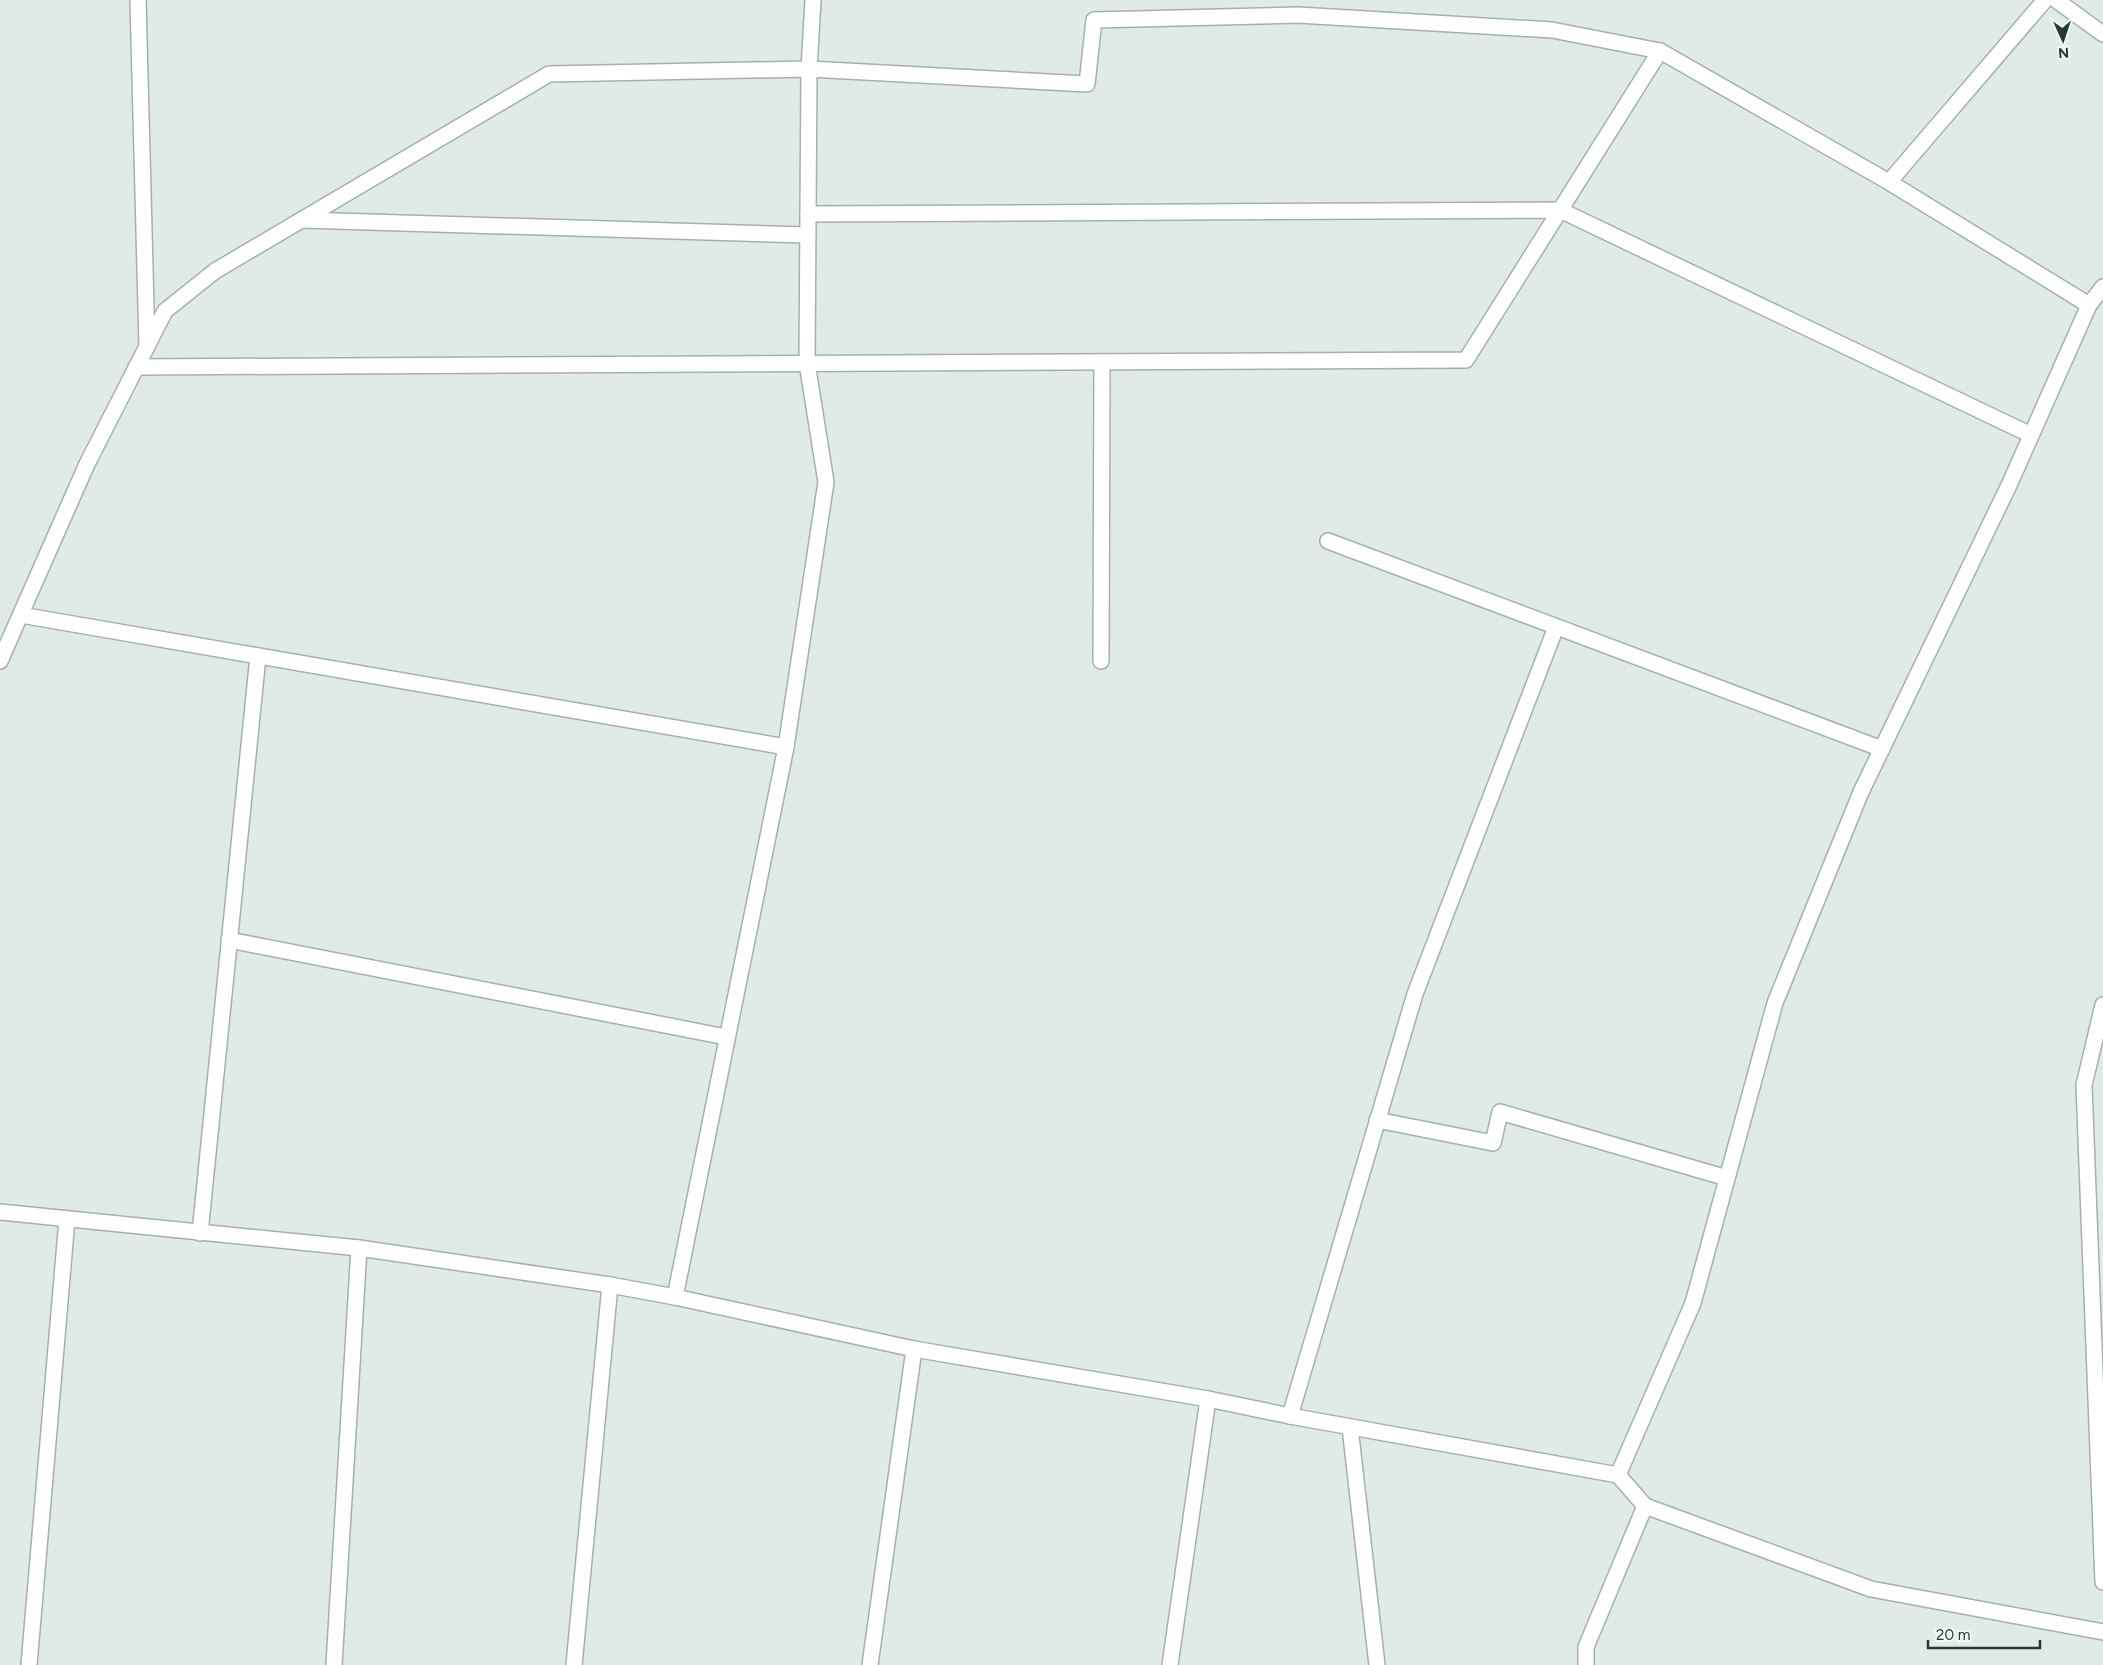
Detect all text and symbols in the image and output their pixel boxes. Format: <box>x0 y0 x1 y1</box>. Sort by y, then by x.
north arrow <box>2038 15 2088 65</box>
text: N <box>2058 44 2070 61</box>
scale bar <box>1928 1618 2040 1650</box>
text: 20 m <box>1936 1626 1970 1644</box>

